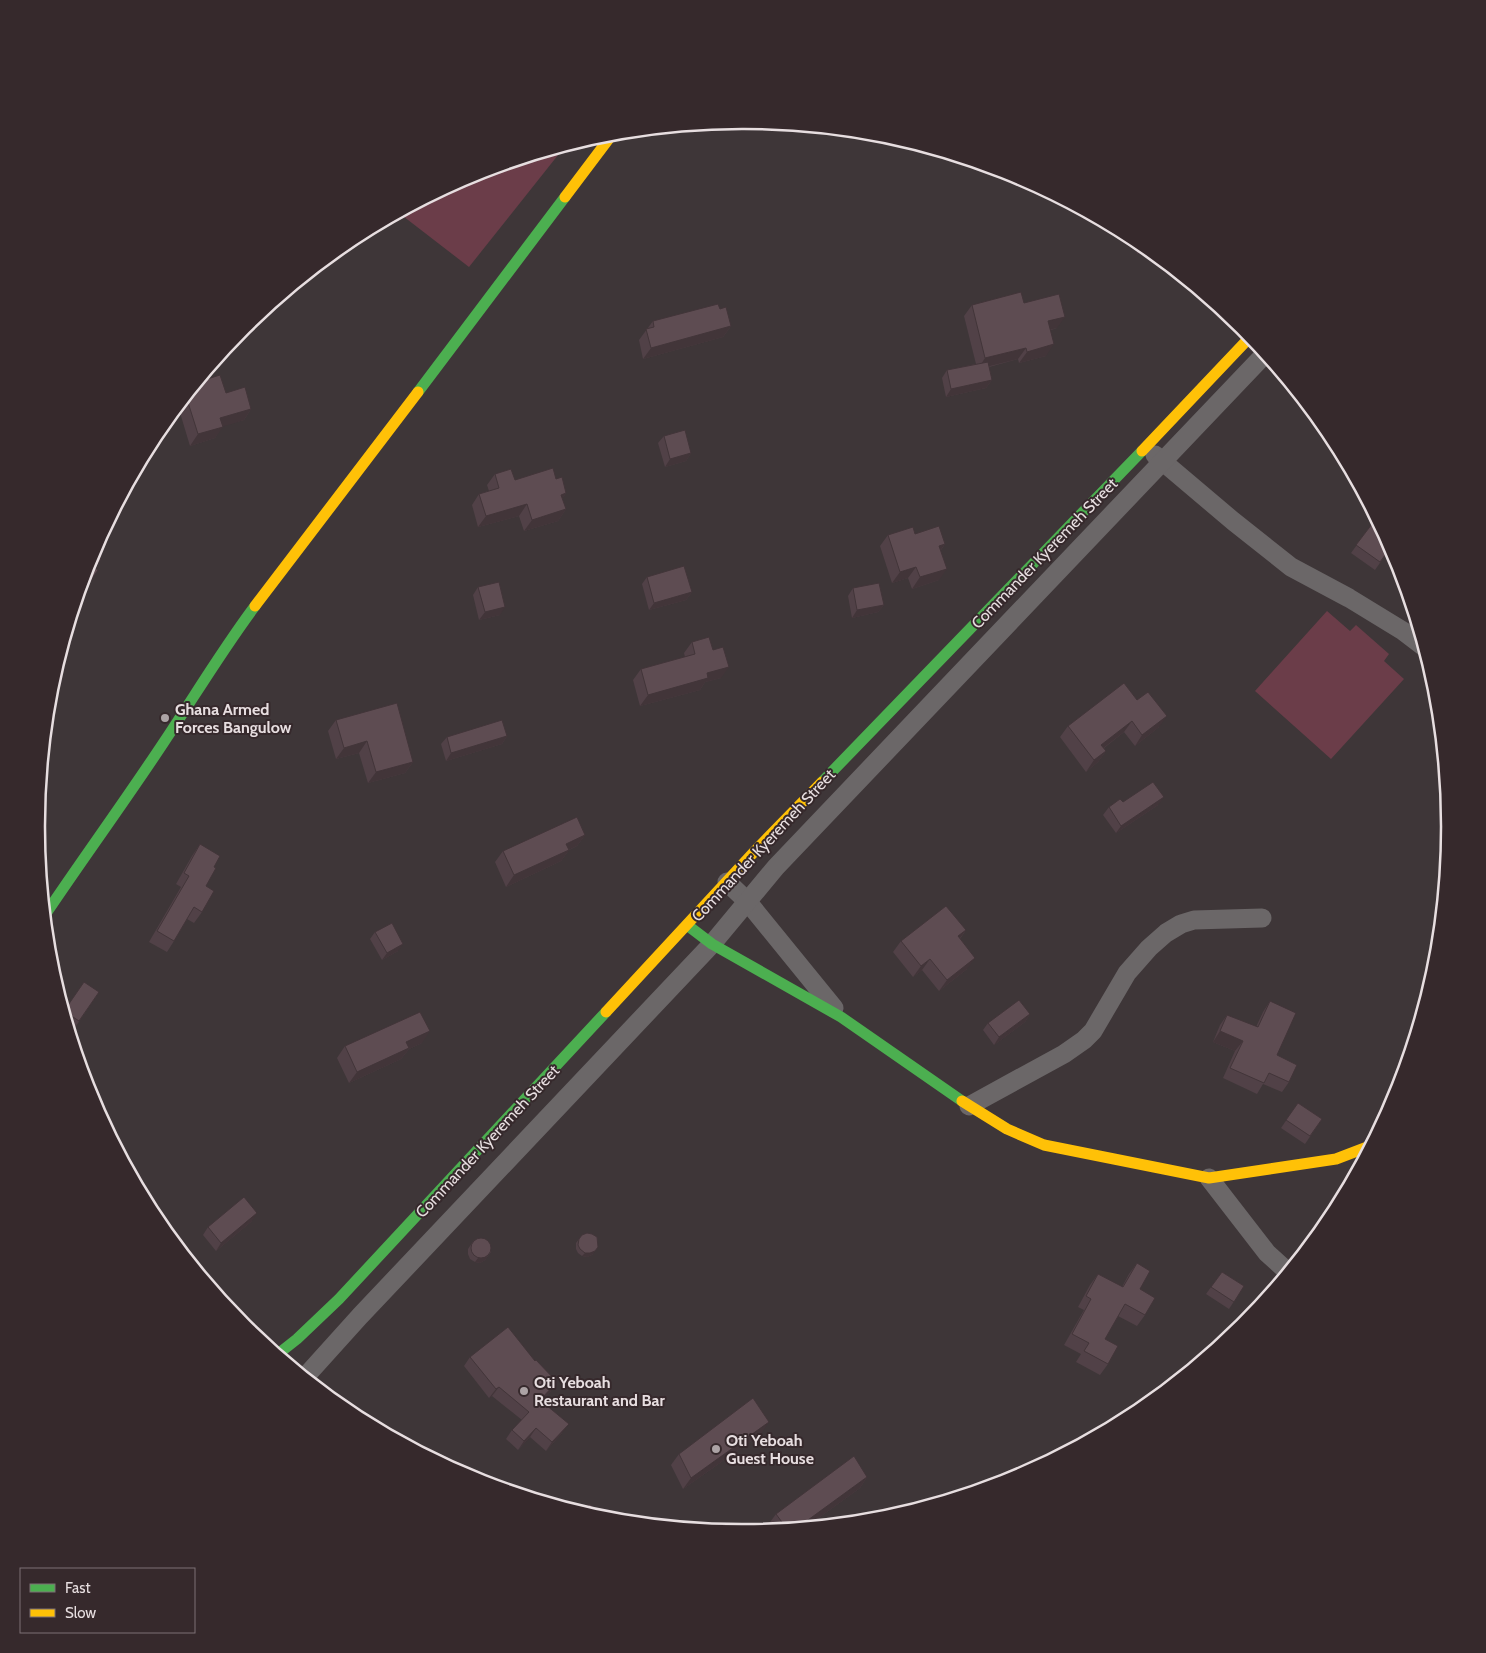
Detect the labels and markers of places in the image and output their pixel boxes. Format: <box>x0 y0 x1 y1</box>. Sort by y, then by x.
place label: Ghana Armed Forces Bangulow <box>175 700 292 737</box>
marker: Ghana Armed Forces Bangulow <box>159 712 171 724</box>
place label: Oti Yeboah Restaurant and Bar <box>534 1373 665 1410</box>
marker: Oti Yeboah Restaurant and Bar <box>518 1385 530 1397</box>
place label: Oti Yeboah Guest House <box>726 1431 814 1468</box>
marker: Oti Yeboah Guest House <box>710 1443 722 1455</box>

